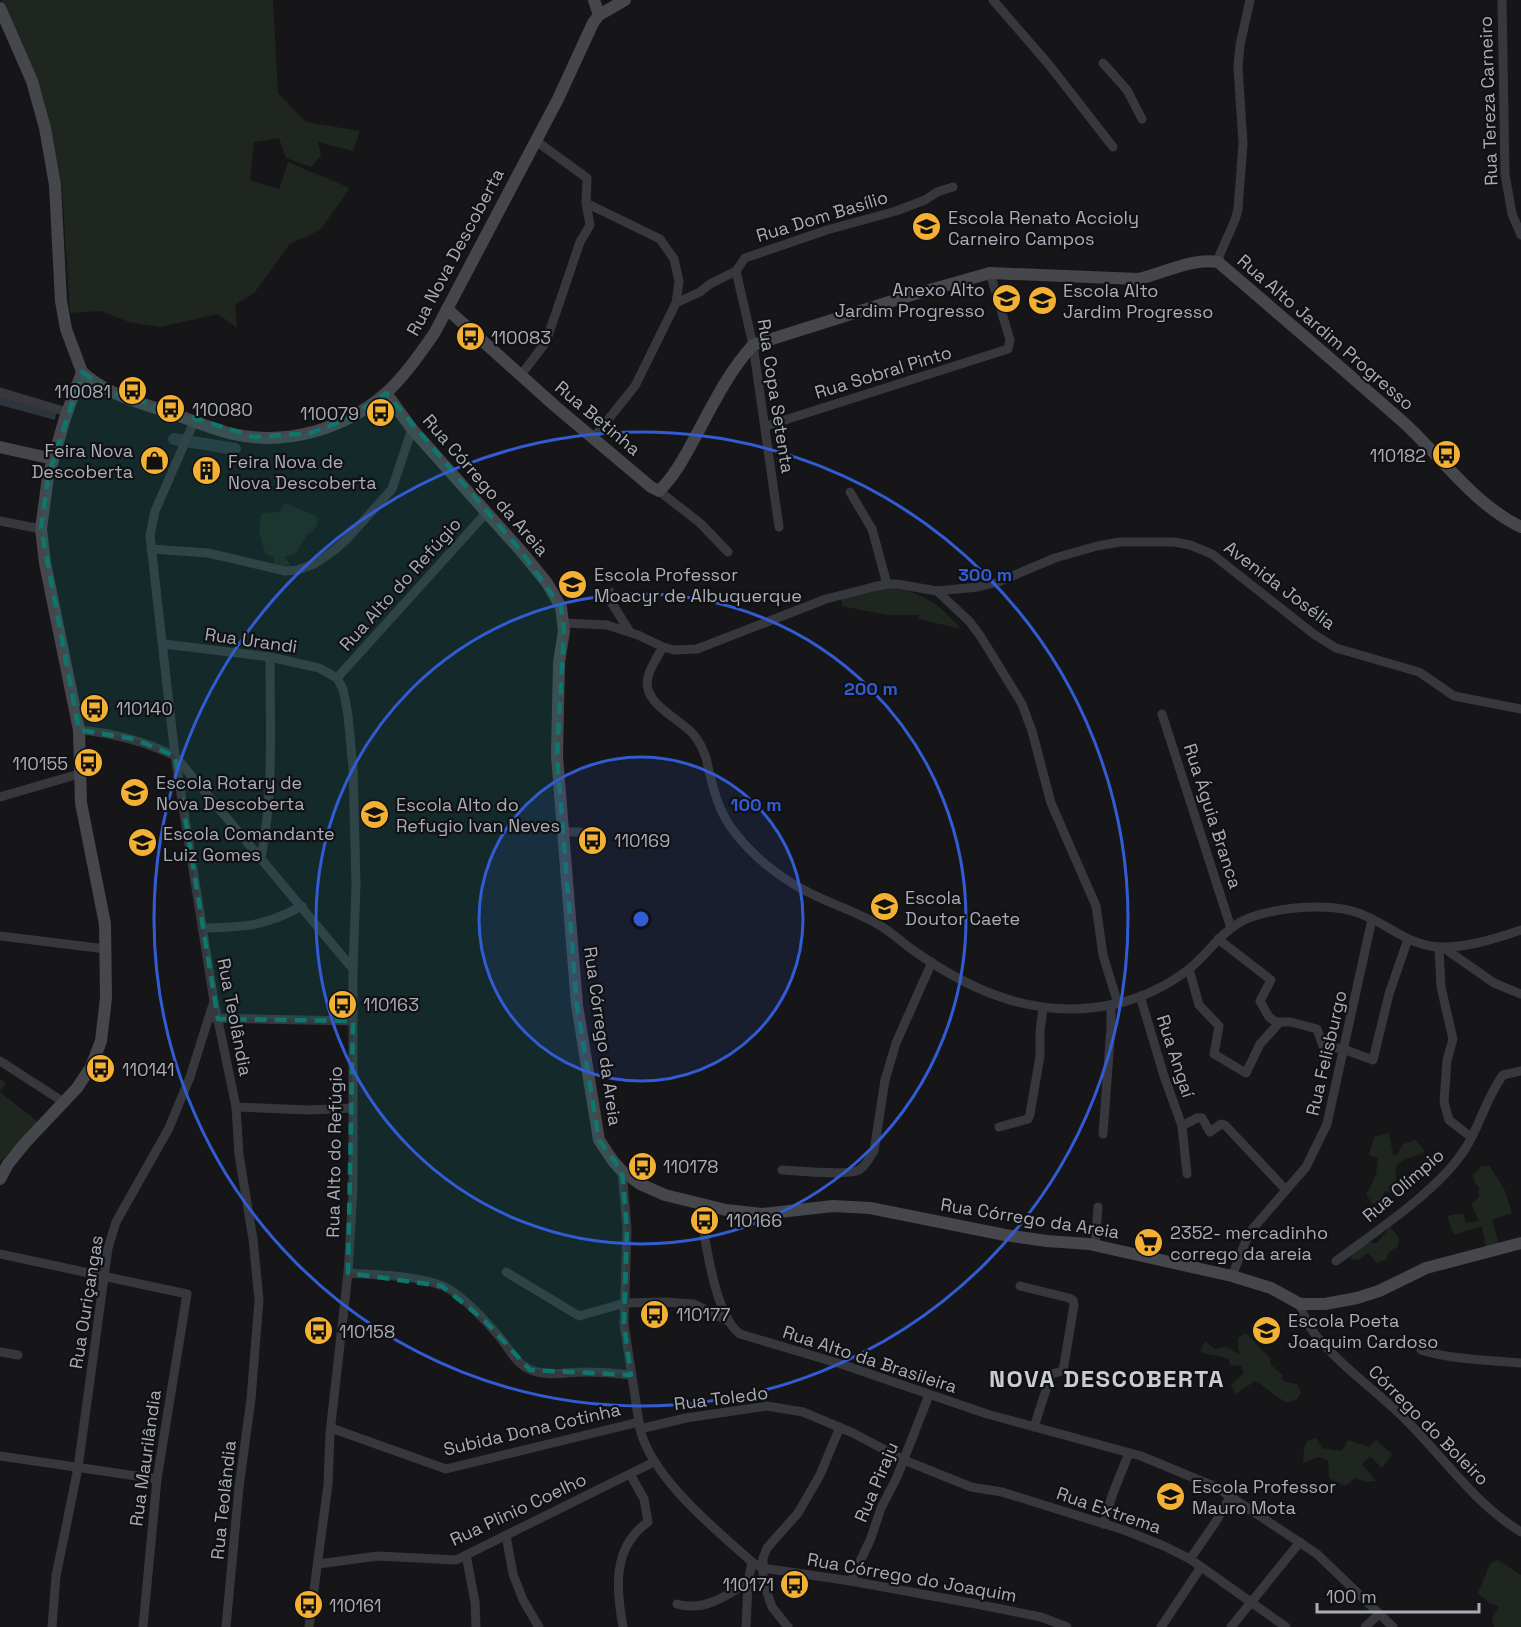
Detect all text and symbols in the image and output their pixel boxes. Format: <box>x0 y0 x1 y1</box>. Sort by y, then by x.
street label: Rua Tereza Carneiro <box>1474 16 1502 186</box>
street label: Rua Nova Descoberta <box>401 164 509 340</box>
street label: Rua Dom Basílio <box>753 185 891 247</box>
place label: Escola Renato Accioly Carneiro Campos <box>948 206 1139 250</box>
school or university icon: Escola Renato Accioly Carneiro Campos <box>911 211 943 243</box>
street label: Rua Alto Jardim Progresso <box>1233 249 1419 415</box>
place label: Anexo Alto Jardim Progresso <box>835 278 985 322</box>
place label: Escola Alto Jardim Progresso <box>1063 279 1213 323</box>
school or university icon: Anexo Alto Jardim Progresso <box>990 283 1022 315</box>
school or university icon: Escola Alto Jardim Progresso <box>1026 284 1058 316</box>
street label: Rua Copa Setenta <box>752 317 800 475</box>
bus stop icon: 110083 <box>454 321 486 353</box>
place label: 110083 <box>491 326 551 349</box>
street label: Rua Sobral Pinto <box>812 340 954 404</box>
bus stop icon: 110081 <box>116 375 148 407</box>
street label: Rua Betinha <box>551 376 645 460</box>
place label: 110081 <box>54 380 111 403</box>
bus stop icon: 110080 <box>155 393 187 425</box>
bus stop icon: 110079 <box>364 397 396 429</box>
place label: 110080 <box>192 398 253 421</box>
place label: 110079 <box>300 402 359 425</box>
street label: Rua Córrego da Areia <box>418 409 554 561</box>
place label: Feira Nova Descoberta <box>31 439 133 483</box>
bus stop icon: 110182 <box>1431 439 1463 471</box>
shop icon: Feira Nova Descoberta <box>138 444 170 476</box>
place label: 110182 <box>1370 444 1426 467</box>
place label: Feira Nova de Nova Descoberta <box>228 450 377 494</box>
building icon: Feira Nova de Nova Descoberta <box>191 455 223 487</box>
street label: Rua Alto do Refúgio <box>334 513 466 655</box>
street label: Avenida Josélia <box>1220 536 1340 634</box>
place label: Escola Professor Moacyr de Albuquerque <box>594 563 802 607</box>
text: 300 m <box>958 563 1012 586</box>
school or university icon: Escola Professor Moacyr de Albuquerque <box>557 568 589 600</box>
street label: Rua Urandi <box>203 622 299 658</box>
text: 200 m <box>844 677 898 700</box>
bus stop icon: 110140 <box>79 692 111 724</box>
place label: 110140 <box>116 697 173 720</box>
street label: Rua Águia Branca <box>1179 741 1247 891</box>
bus stop icon: 110155 <box>73 747 105 779</box>
place label: 110155 <box>12 752 68 775</box>
place label: Escola Rotary de Nova Descoberta <box>156 771 305 815</box>
school or university icon: Escola Rotary de Nova Descoberta <box>119 776 151 808</box>
place label: Escola Alto do Refugio Ivan Neves <box>396 793 560 837</box>
text: 100 m <box>730 793 782 816</box>
school or university icon: Escola Alto do Refugio Ivan Neves <box>359 798 391 830</box>
place label: Escola Comandante Luiz Gomes <box>163 822 335 866</box>
bus stop icon: 110169 <box>577 824 609 856</box>
school or university icon: Escola Comandante Luiz Gomes <box>126 827 158 859</box>
place label: 110169 <box>614 829 670 852</box>
place label: Escola Doutor Caete <box>905 886 1020 930</box>
school or university icon: Escola Doutor Caete <box>868 891 900 923</box>
centre of rings <box>631 909 651 929</box>
street label: Rua Córrego da Areia <box>579 945 627 1127</box>
street label: Rua Teolândia <box>212 956 258 1078</box>
bus stop icon: 110163 <box>326 988 358 1020</box>
street label: Rua Felisburgo <box>1300 988 1352 1118</box>
place label: 110163 <box>363 993 419 1016</box>
street label: Rua Angaí <box>1152 1012 1200 1101</box>
bus stop icon: 110141 <box>85 1053 117 1085</box>
place label: 110141 <box>122 1058 174 1081</box>
street label: Rua Alto do Refúgio <box>321 1066 347 1238</box>
street label: Rua Olímpio <box>1357 1143 1449 1227</box>
bus stop icon: 110178 <box>626 1150 658 1182</box>
place label: 110178 <box>663 1155 718 1178</box>
street label: Rua Córrego da Areia <box>939 1193 1121 1243</box>
bus stop icon: 110166 <box>689 1204 721 1236</box>
place label: 110166 <box>726 1209 782 1232</box>
place label: 2352- mercadinho corrego da areia <box>1170 1221 1328 1265</box>
supermarket icon: 2352- mercadinho corrego da areia <box>1133 1226 1165 1258</box>
street label: Rua Ouriçangas <box>64 1233 108 1371</box>
bus stop icon: 110177 <box>639 1298 671 1330</box>
place label: 110177 <box>676 1303 730 1326</box>
place label: Escola Poeta Joaquim Cardoso <box>1288 1309 1438 1353</box>
school or university icon: Escola Poeta Joaquim Cardoso <box>1251 1314 1283 1346</box>
bus stop icon: 110158 <box>302 1315 334 1347</box>
place label: 110158 <box>339 1320 395 1343</box>
street label: Rua Alto da Brasileira <box>780 1320 960 1398</box>
street label: Córrego do Boleiro <box>1364 1360 1494 1490</box>
district label: NOVA DESCOBERTA <box>989 1363 1225 1394</box>
street label: Rua Toledo <box>673 1381 769 1415</box>
street label: Rua Maurilândia <box>124 1388 166 1528</box>
street label: Subida Dona Cotinha <box>441 1397 623 1461</box>
street label: Rua Piraju <box>849 1438 903 1526</box>
street label: Rua Teolândia <box>205 1439 241 1561</box>
street label: Rua Plinio Coelho <box>446 1467 590 1551</box>
place label: Escola Professor Mauro Mota <box>1192 1475 1336 1519</box>
school or university icon: Escola Professor Mauro Mota <box>1155 1480 1187 1512</box>
street label: Rua Extrema <box>1054 1481 1164 1539</box>
street label: Rua Córrego do Joaquim <box>805 1547 1019 1607</box>
bus stop icon: 110171 <box>779 1568 811 1600</box>
place label: 110171 <box>722 1573 774 1596</box>
scale bar <box>1317 1576 1479 1614</box>
text: 100 m <box>1326 1585 1377 1608</box>
bus stop icon: 110161 <box>292 1589 324 1621</box>
place label: 110161 <box>329 1594 382 1617</box>

